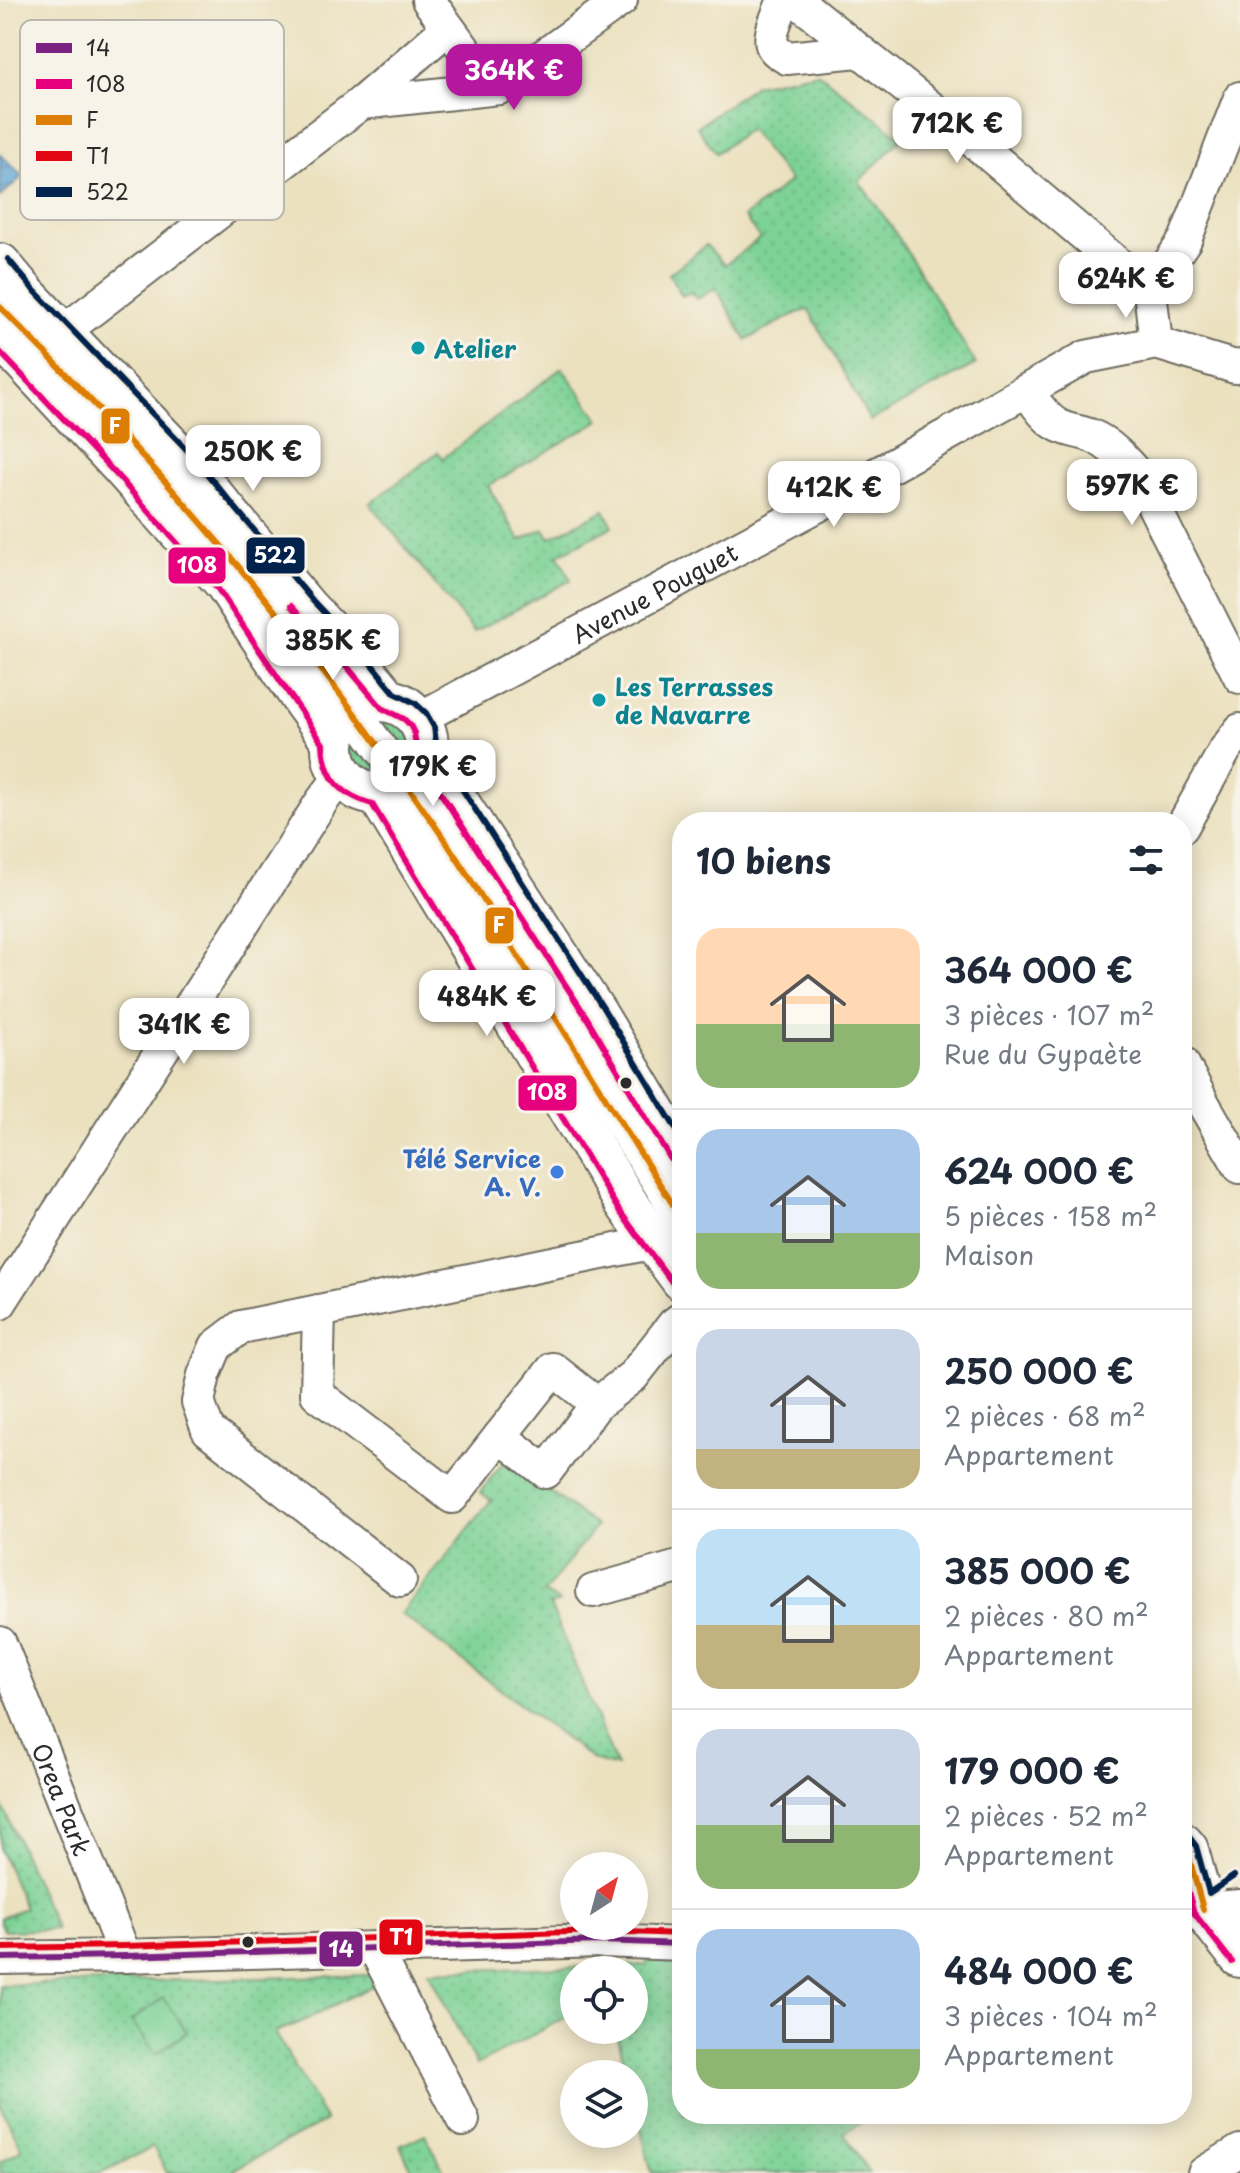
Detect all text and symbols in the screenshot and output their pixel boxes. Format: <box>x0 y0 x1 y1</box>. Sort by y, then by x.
legend <box>20 20 284 220</box>
text: 14 <box>86 30 110 63</box>
pin: 364K € <box>449 44 579 112</box>
text: 364K € <box>464 50 564 89</box>
text: 108 <box>86 66 126 99</box>
pin: 712K € <box>892 97 1022 165</box>
text: F <box>86 102 99 135</box>
text: 712K € <box>911 103 1003 142</box>
text: T1 <box>86 138 109 171</box>
text: 522 <box>86 174 129 207</box>
pin: 624K € <box>1061 252 1191 320</box>
text: 624K € <box>1077 258 1175 297</box>
place label: Atelier <box>434 330 517 366</box>
marker: Atelier <box>409 339 427 357</box>
line badge: F <box>100 407 131 445</box>
text: F <box>109 408 122 441</box>
pin: 250K € <box>188 425 318 493</box>
text: 250K € <box>204 431 302 470</box>
pin: 597K € <box>1067 459 1197 527</box>
pin: 412K € <box>769 461 899 529</box>
text: 597K € <box>1085 465 1179 504</box>
text: 412K € <box>786 467 882 506</box>
street label: Avenue Pouguet <box>565 534 744 652</box>
line badge: 522 <box>245 536 306 575</box>
text: 522 <box>253 537 297 570</box>
line badge: 108 <box>167 546 227 585</box>
text: 108 <box>177 547 217 580</box>
pin: 385K € <box>268 614 398 682</box>
text: 385K € <box>285 620 381 659</box>
place label: Les Terrasses de Navarre <box>615 668 773 732</box>
marker: Les Terrasses de Navarre <box>590 691 608 709</box>
pin: 179K € <box>368 740 498 808</box>
text: 179K € <box>389 746 477 785</box>
text: 10 biens <box>696 834 831 886</box>
icon: filters <box>1124 838 1168 882</box>
line badge: F <box>484 906 515 945</box>
text: F <box>493 907 506 940</box>
text: 364 000 € <box>944 943 1133 995</box>
icon: home <box>760 960 856 1056</box>
pin: 484K € <box>422 970 552 1038</box>
text: 484K € <box>437 976 537 1015</box>
text: 3 pièces · 107 m² <box>944 995 1155 1034</box>
pin: 341K € <box>119 998 249 1066</box>
text: 341K € <box>137 1004 231 1043</box>
text: Rue du Gypaète <box>944 1034 1142 1073</box>
line badge: 108 <box>517 1074 578 1112</box>
text: 108 <box>527 1074 567 1107</box>
unlabelled marker <box>618 1075 634 1091</box>
place label: Télé Service A. V. <box>403 1140 541 1204</box>
text: 624 000 € <box>944 1144 1134 1196</box>
icon: home <box>760 1161 856 1257</box>
marker: Télé Service A. V. <box>548 1163 566 1181</box>
text: 5 pièces · 158 m² <box>944 1196 1157 1235</box>
text: Maison <box>944 1235 1034 1274</box>
text: 250 000 € <box>944 1344 1134 1396</box>
icon: home <box>760 1361 856 1457</box>
text: 2 pièces · 68 m² <box>944 1396 1146 1435</box>
text: Appartement <box>944 1435 1114 1474</box>
text: 385 000 € <box>944 1544 1131 1596</box>
icon: home <box>760 1561 856 1657</box>
text: 2 pièces · 80 m² <box>944 1596 1149 1635</box>
text: Appartement <box>944 1635 1114 1674</box>
street label: Orea Park <box>24 1737 101 1861</box>
text: 179 000 € <box>944 1744 1120 1796</box>
icon: home <box>760 1761 856 1857</box>
text: 2 pièces · 52 m² <box>944 1796 1148 1835</box>
text: Appartement <box>944 1835 1114 1874</box>
north arrow <box>560 1852 648 1940</box>
map controls <box>560 1852 648 2148</box>
line badge: T1 <box>378 1918 424 1956</box>
text: T1 <box>389 1919 413 1952</box>
line badge: 14 <box>318 1930 364 1968</box>
text: 14 <box>328 1931 354 1964</box>
unlabelled marker <box>240 1934 256 1950</box>
text: 484 000 € <box>944 1944 1134 1996</box>
button: locate <box>560 1956 648 2044</box>
icon: home <box>760 1961 856 2057</box>
text: 3 pièces · 104 m² <box>944 1996 1158 2035</box>
text: Appartement <box>944 2035 1114 2074</box>
button: layers <box>560 2060 648 2148</box>

